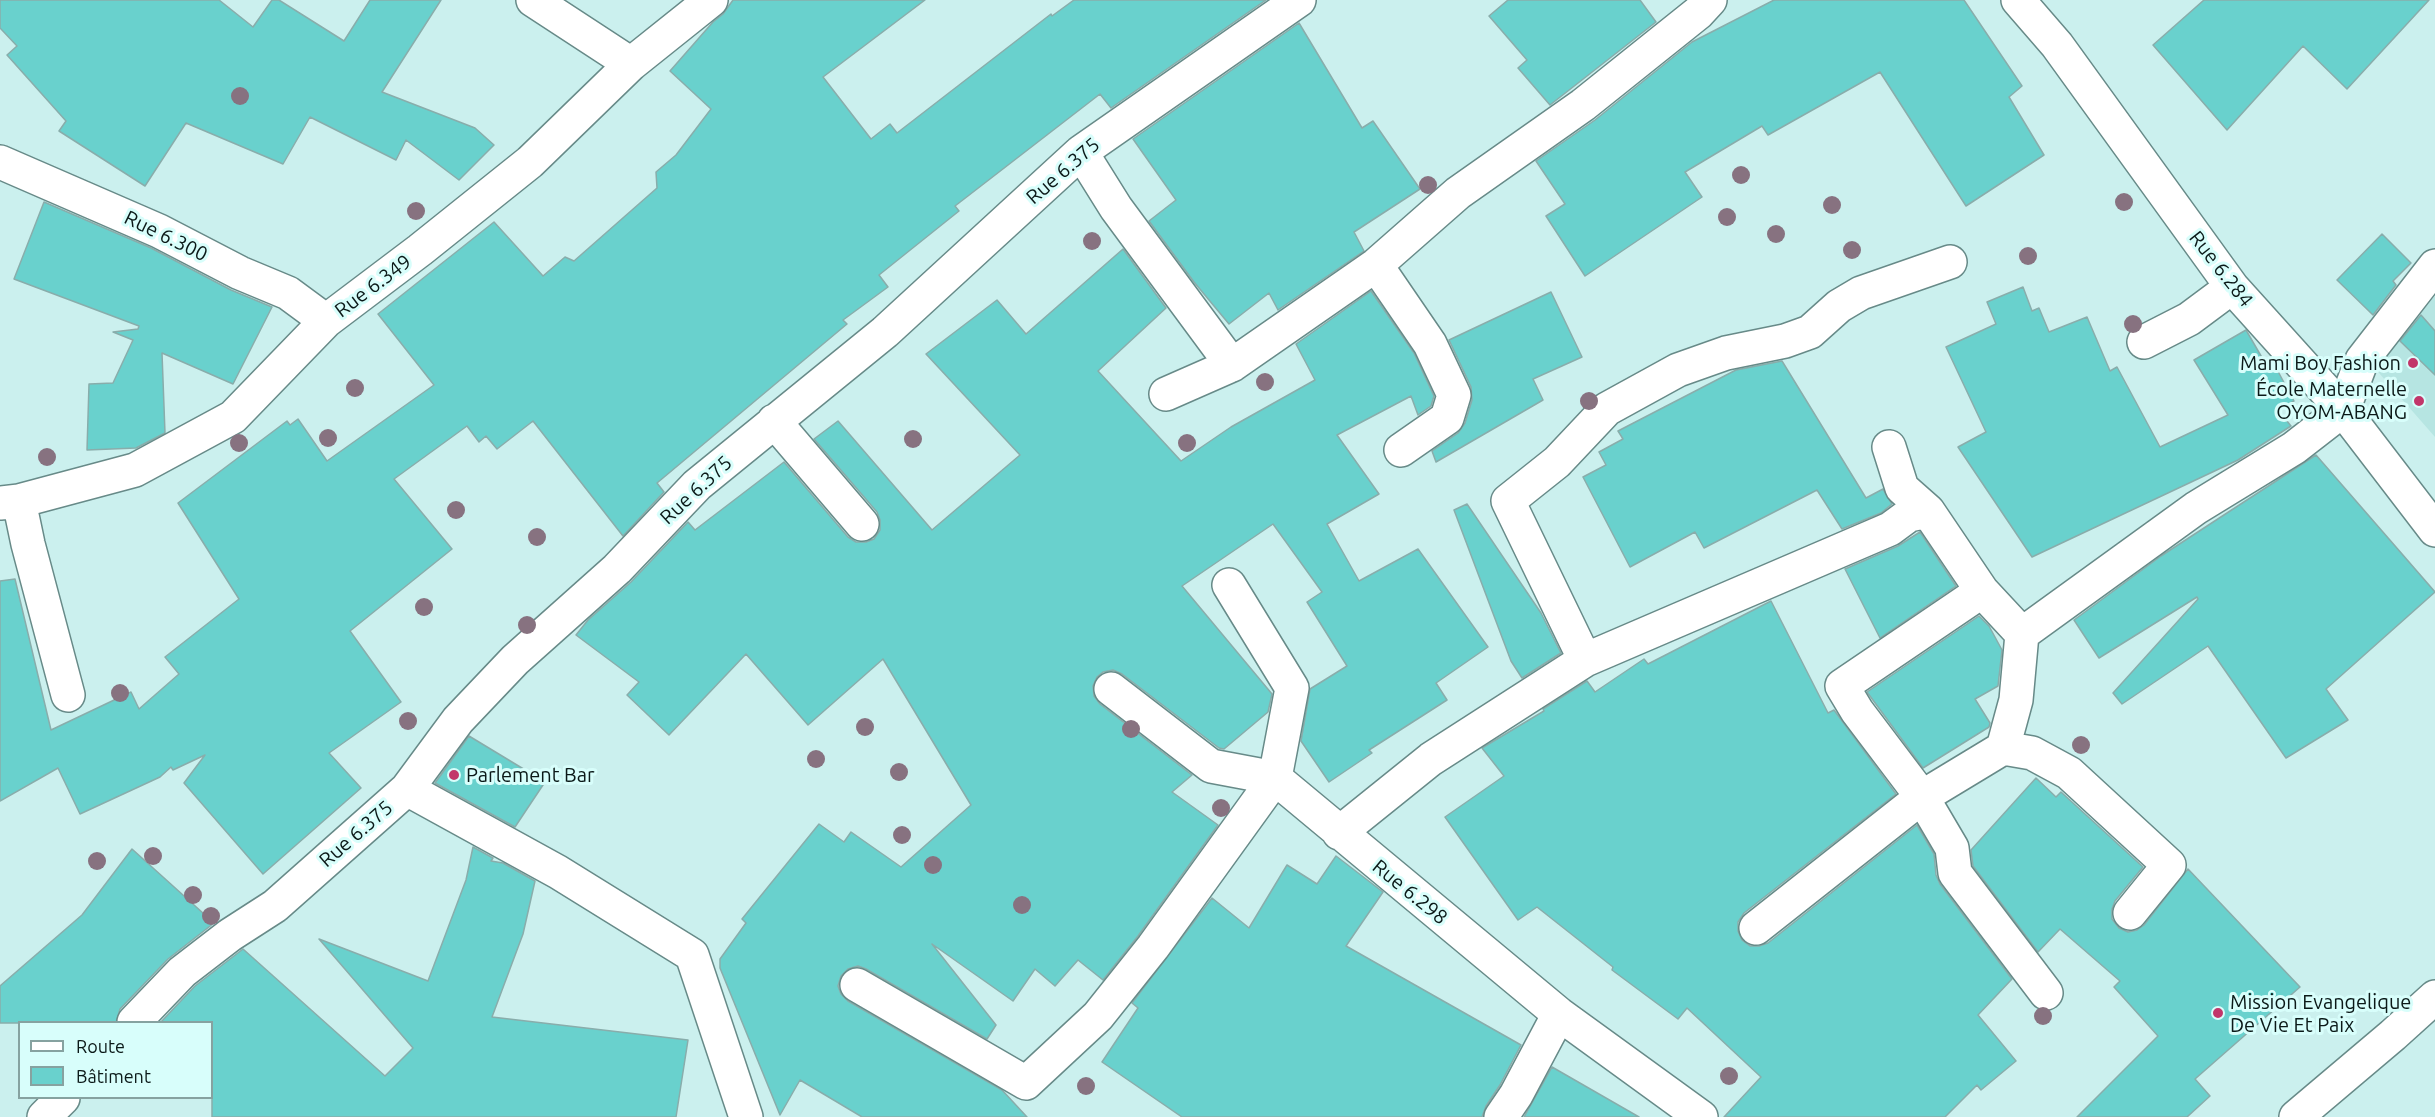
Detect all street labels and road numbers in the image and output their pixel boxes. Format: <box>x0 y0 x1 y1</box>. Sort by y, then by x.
street label: Rue 6.375 <box>1021 133 1105 209</box>
street label: Rue 6.300 <box>121 206 211 266</box>
street label: Rue 6.284 <box>2184 226 2258 312</box>
street label: Rue 6.349 <box>330 249 416 323</box>
street label: Rue 6.375 <box>655 451 737 529</box>
street label: Rue 6.375 <box>314 796 398 872</box>
street label: Rue 6.298 <box>1368 854 1452 930</box>

